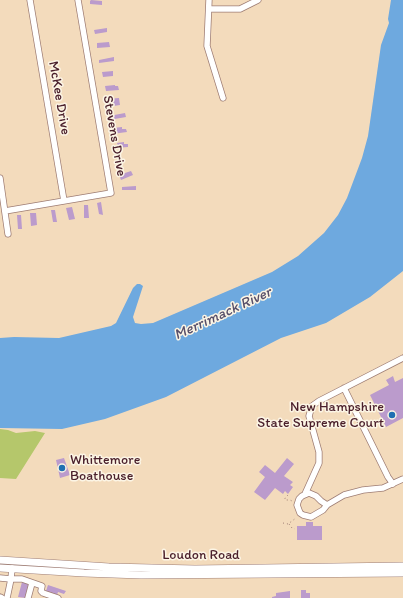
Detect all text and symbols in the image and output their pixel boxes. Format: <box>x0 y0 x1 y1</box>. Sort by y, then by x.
street label: McKee Drive <box>44 60 74 136</box>
street label: Stevens Drive <box>99 94 129 178</box>
water label: Merrimack River <box>171 284 275 344</box>
place label: New Hampshire State Supreme Court <box>257 399 384 432</box>
marker: New Hampshire State Supreme Court <box>387 410 397 420</box>
place label: Whittemore Boathouse <box>70 452 140 484</box>
marker: Whittemore Boathouse <box>57 463 67 473</box>
street label: Loudon Road <box>162 547 240 563</box>

